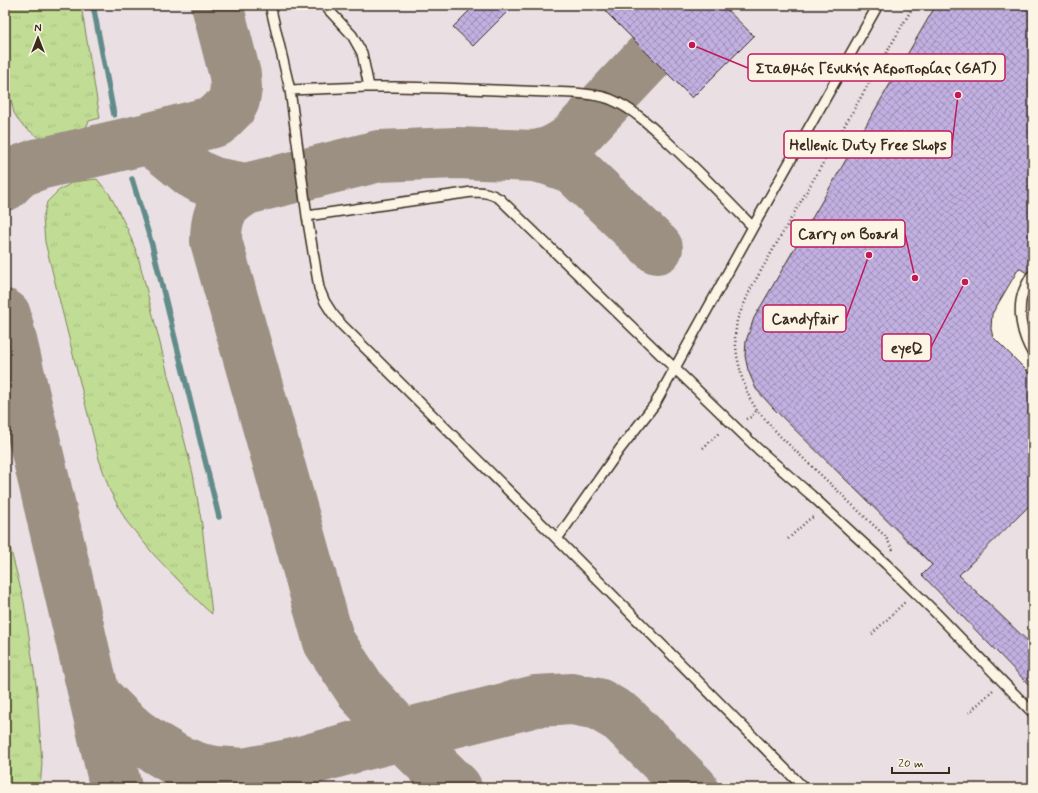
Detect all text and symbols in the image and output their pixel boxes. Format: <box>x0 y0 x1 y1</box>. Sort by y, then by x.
north arrow <box>18 18 58 58</box>
text: N <box>34 22 42 36</box>
callout: Σταθμός Γενικής Αεροπορίας (GAT) <box>748 54 1005 81</box>
text: Σταθμός Γενικής Αεροπορίας (GAT) <box>756 59 997 79</box>
callout: Hellenic Duty Free Shops <box>784 131 952 158</box>
text: Hellenic Duty Free Shops <box>789 136 947 156</box>
callout: Carry on Board <box>791 220 905 247</box>
text: Carry on Board <box>798 225 899 245</box>
callout: Candyfair <box>763 305 846 332</box>
text: Candyfair <box>772 310 839 330</box>
callout: eyeQ <box>882 334 931 361</box>
text: eyeQ <box>891 339 923 359</box>
scale bar <box>892 749 949 775</box>
text: 20 m <box>898 756 924 772</box>

